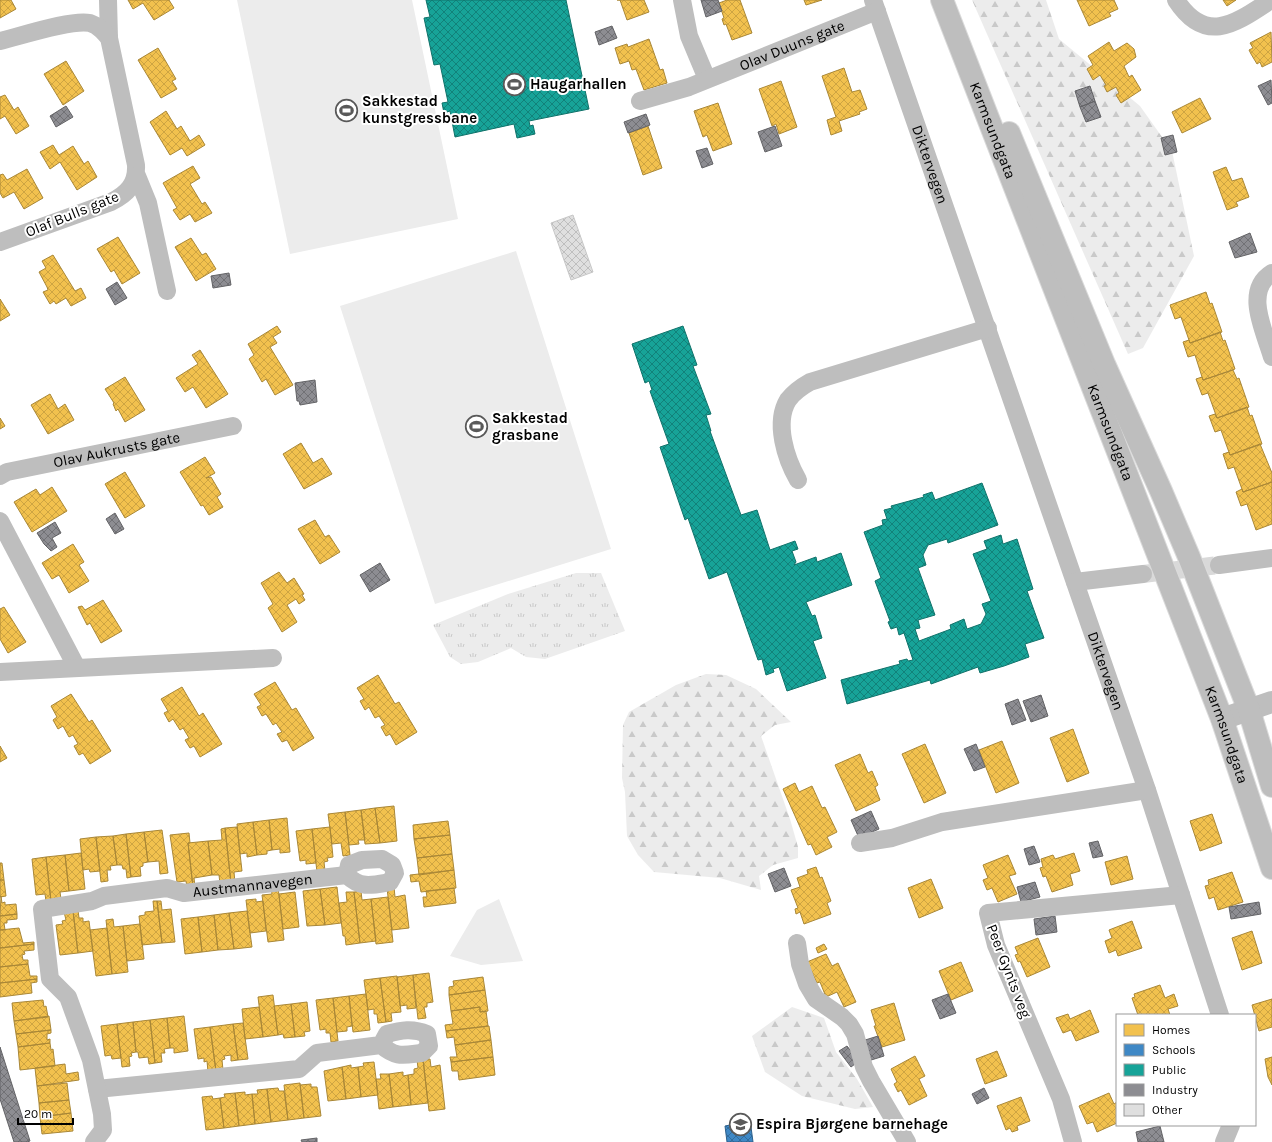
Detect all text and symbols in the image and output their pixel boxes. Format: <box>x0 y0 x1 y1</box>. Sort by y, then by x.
street label: Olav Duuns gate <box>737 16 847 75</box>
sports icon: Haugarhallen <box>501 71 527 97</box>
place label: Haugarhallen <box>530 75 627 93</box>
street label: Karmsundgata <box>966 79 1020 181</box>
place label: Sakkestad kunstgressbane <box>362 92 477 127</box>
sports icon: Sakkestad kunstgressbane <box>334 97 360 123</box>
street label: Diktervegen <box>908 123 952 206</box>
street label: Olaf Bulls gate <box>23 187 121 241</box>
street label: Karmsundgata <box>1083 381 1137 483</box>
place label: Sakkestad grasbane <box>492 409 568 444</box>
sports icon: Sakkestad grasbane <box>463 414 489 440</box>
street label: Olav Aukrusts gate <box>52 428 182 471</box>
street label: Diktervegen <box>1084 629 1128 713</box>
street label: Karmsundgata <box>1201 683 1252 786</box>
street label: Austmannavegen <box>192 870 313 901</box>
street label: Peer Gynts veg <box>983 921 1035 1021</box>
legend <box>1116 1014 1256 1126</box>
text: Homes <box>1152 1023 1190 1037</box>
text: Schools <box>1152 1043 1195 1057</box>
text: Public <box>1152 1063 1186 1077</box>
text: Industry <box>1152 1083 1198 1097</box>
scale bar <box>18 1100 73 1126</box>
text: Other <box>1152 1103 1183 1117</box>
text: 20 m <box>24 1107 52 1121</box>
school or university icon: Espira Bjørgene barnehage <box>727 1111 753 1137</box>
place label: Espira Bjørgene barnehage <box>756 1115 948 1133</box>

